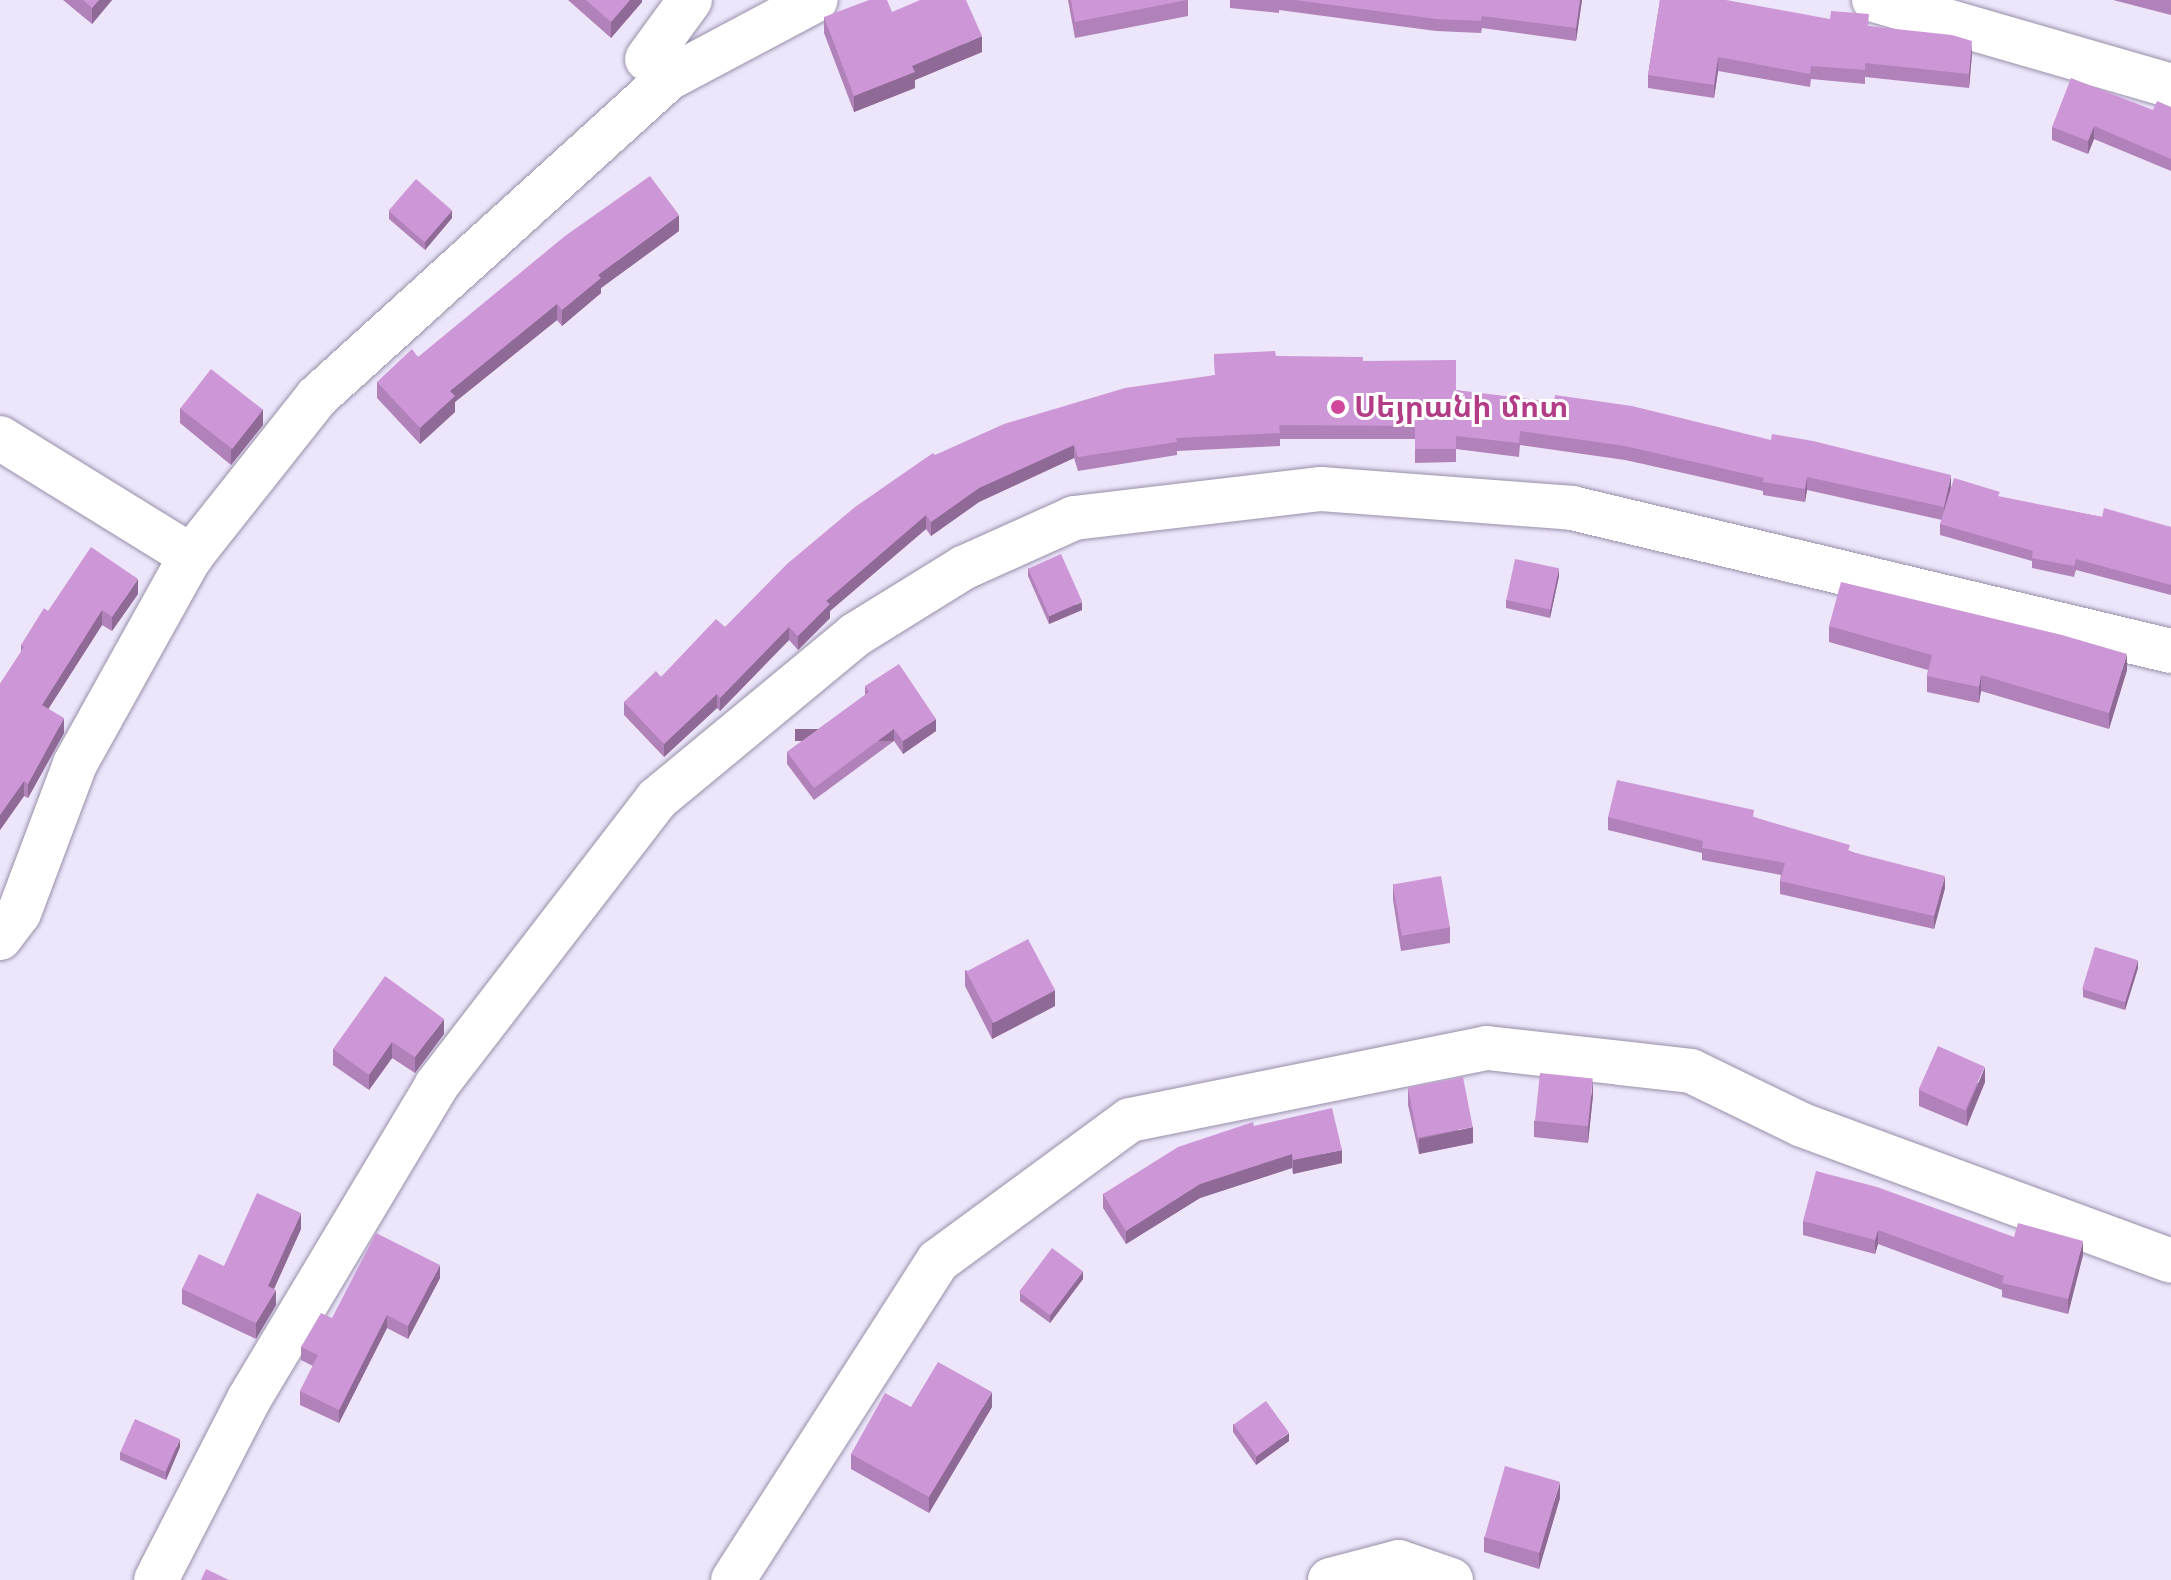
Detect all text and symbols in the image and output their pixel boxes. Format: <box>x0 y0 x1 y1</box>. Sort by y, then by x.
place label: Սեյրանի մոտ <box>1354 389 1568 425</box>
marker: Սեյրանի մոտ <box>1329 398 1347 416</box>

